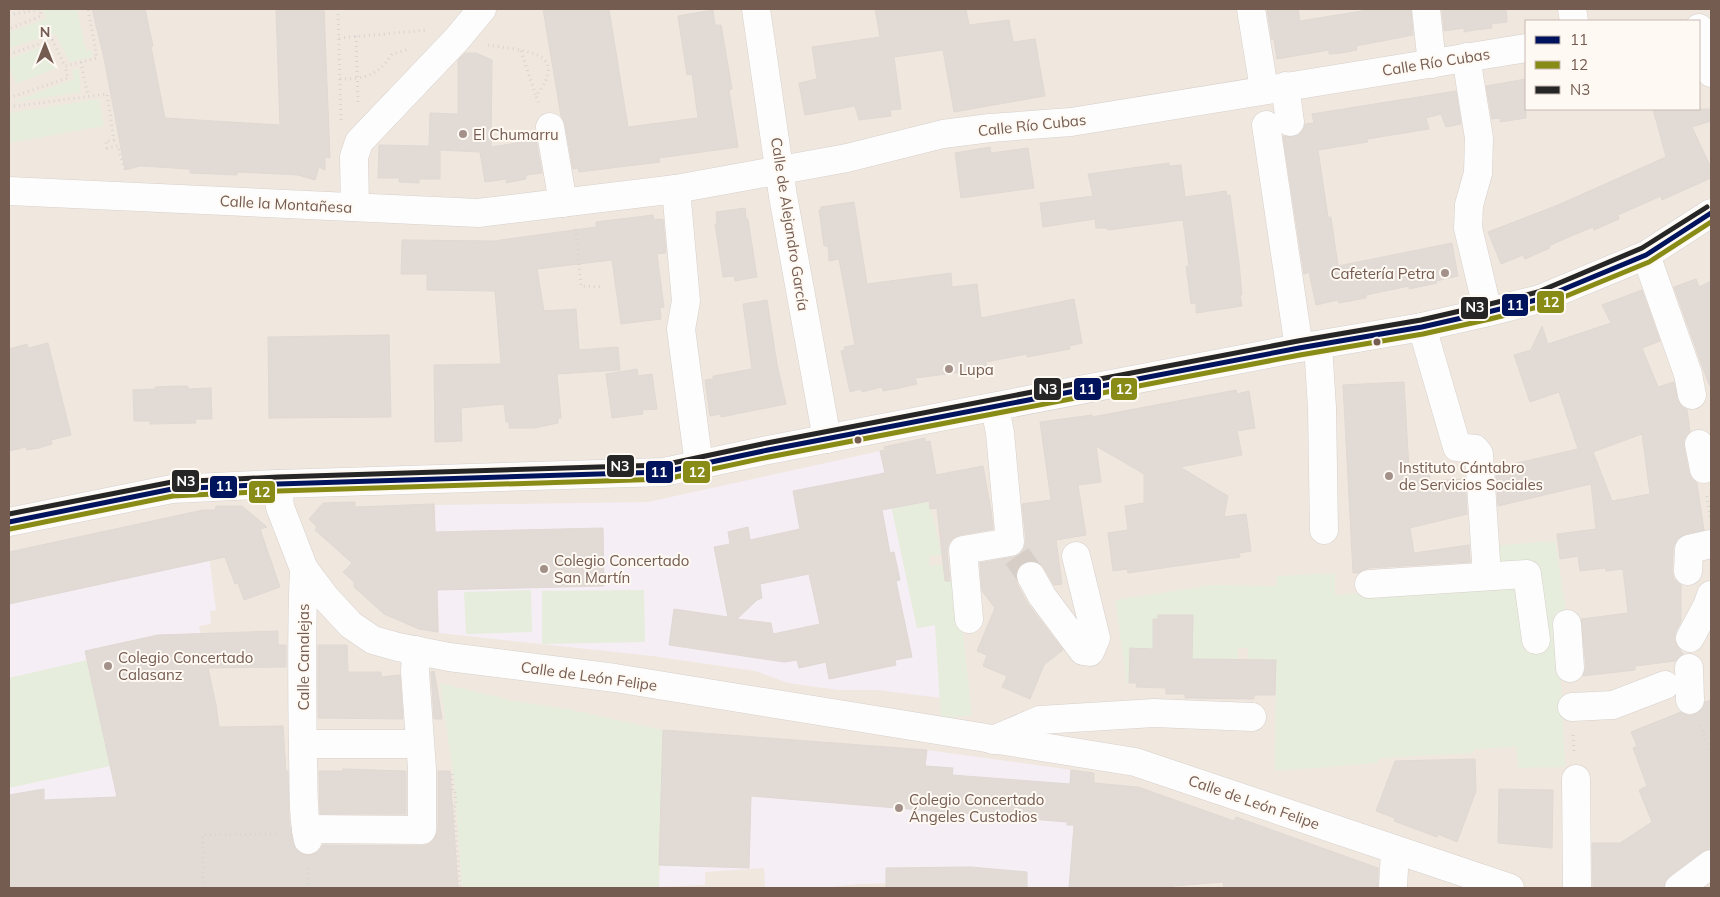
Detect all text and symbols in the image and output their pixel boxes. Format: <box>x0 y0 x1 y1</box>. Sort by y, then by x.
north arrow <box>20 20 70 70</box>
legend <box>1525 20 1700 110</box>
text: N <box>40 23 50 41</box>
text: 11 <box>1570 30 1588 49</box>
street label: Calle Río Cubas <box>1381 44 1491 80</box>
text: 12 <box>1570 55 1588 74</box>
text: N3 <box>1570 80 1590 99</box>
street label: Calle Río Cubas <box>977 110 1087 140</box>
place label: El Chumarru <box>473 125 559 144</box>
marker: El Chumarru <box>457 128 469 140</box>
street label: Calle de Alejandro García <box>767 136 813 312</box>
street label: Calle la Montañesa <box>219 191 353 217</box>
place label: Cafetería Petra <box>1331 264 1435 283</box>
marker: Cafetería Petra <box>1439 267 1451 279</box>
line badge: 12 <box>1536 290 1565 314</box>
line badge: 11 <box>1501 293 1529 317</box>
text: 12 <box>1543 293 1559 311</box>
line badge: N3 <box>1460 296 1489 320</box>
text: 11 <box>1507 296 1523 314</box>
text: N3 <box>1466 298 1484 316</box>
unlabelled marker <box>1372 337 1382 347</box>
place label: Lupa <box>959 360 994 379</box>
marker: Lupa <box>943 363 955 375</box>
line badge: N3 <box>1033 377 1062 401</box>
line badge: 11 <box>1073 377 1102 401</box>
line badge: 12 <box>1110 377 1138 401</box>
text: N3 <box>1039 380 1057 398</box>
text: 11 <box>1079 380 1095 398</box>
text: 12 <box>1116 380 1132 398</box>
unlabelled marker <box>853 435 863 445</box>
line badge: N3 <box>606 454 635 478</box>
text: N3 <box>611 457 629 475</box>
place label: Instituto Cántabro de Servicios Sociales <box>1399 458 1543 494</box>
line badge: 11 <box>645 460 674 484</box>
line badge: 12 <box>682 460 711 484</box>
text: 11 <box>651 463 667 481</box>
text: 12 <box>689 463 705 481</box>
line badge: N3 <box>171 469 200 493</box>
marker: Instituto Cántabro de Servicios Sociales <box>1383 470 1395 482</box>
text: N3 <box>177 472 195 490</box>
line badge: 11 <box>209 475 238 499</box>
text: 11 <box>216 477 232 495</box>
line badge: 12 <box>248 480 276 504</box>
text: 12 <box>254 483 270 501</box>
place label: Colegio Concertado San Martín <box>554 551 689 587</box>
marker: Colegio Concertado San Martín <box>538 563 550 575</box>
street label: Calle Canalejas <box>294 604 313 710</box>
place label: Colegio Concertado Calasanz <box>118 648 253 684</box>
street label: Calle de León Felipe <box>520 657 658 695</box>
marker: Colegio Concertado Calasanz <box>102 660 114 672</box>
street label: Calle de León Felipe <box>1186 771 1322 833</box>
place label: Colegio Concertado Ángeles Custodios <box>909 790 1044 826</box>
marker: Colegio Concertado Ángeles Custodios <box>893 802 905 814</box>

